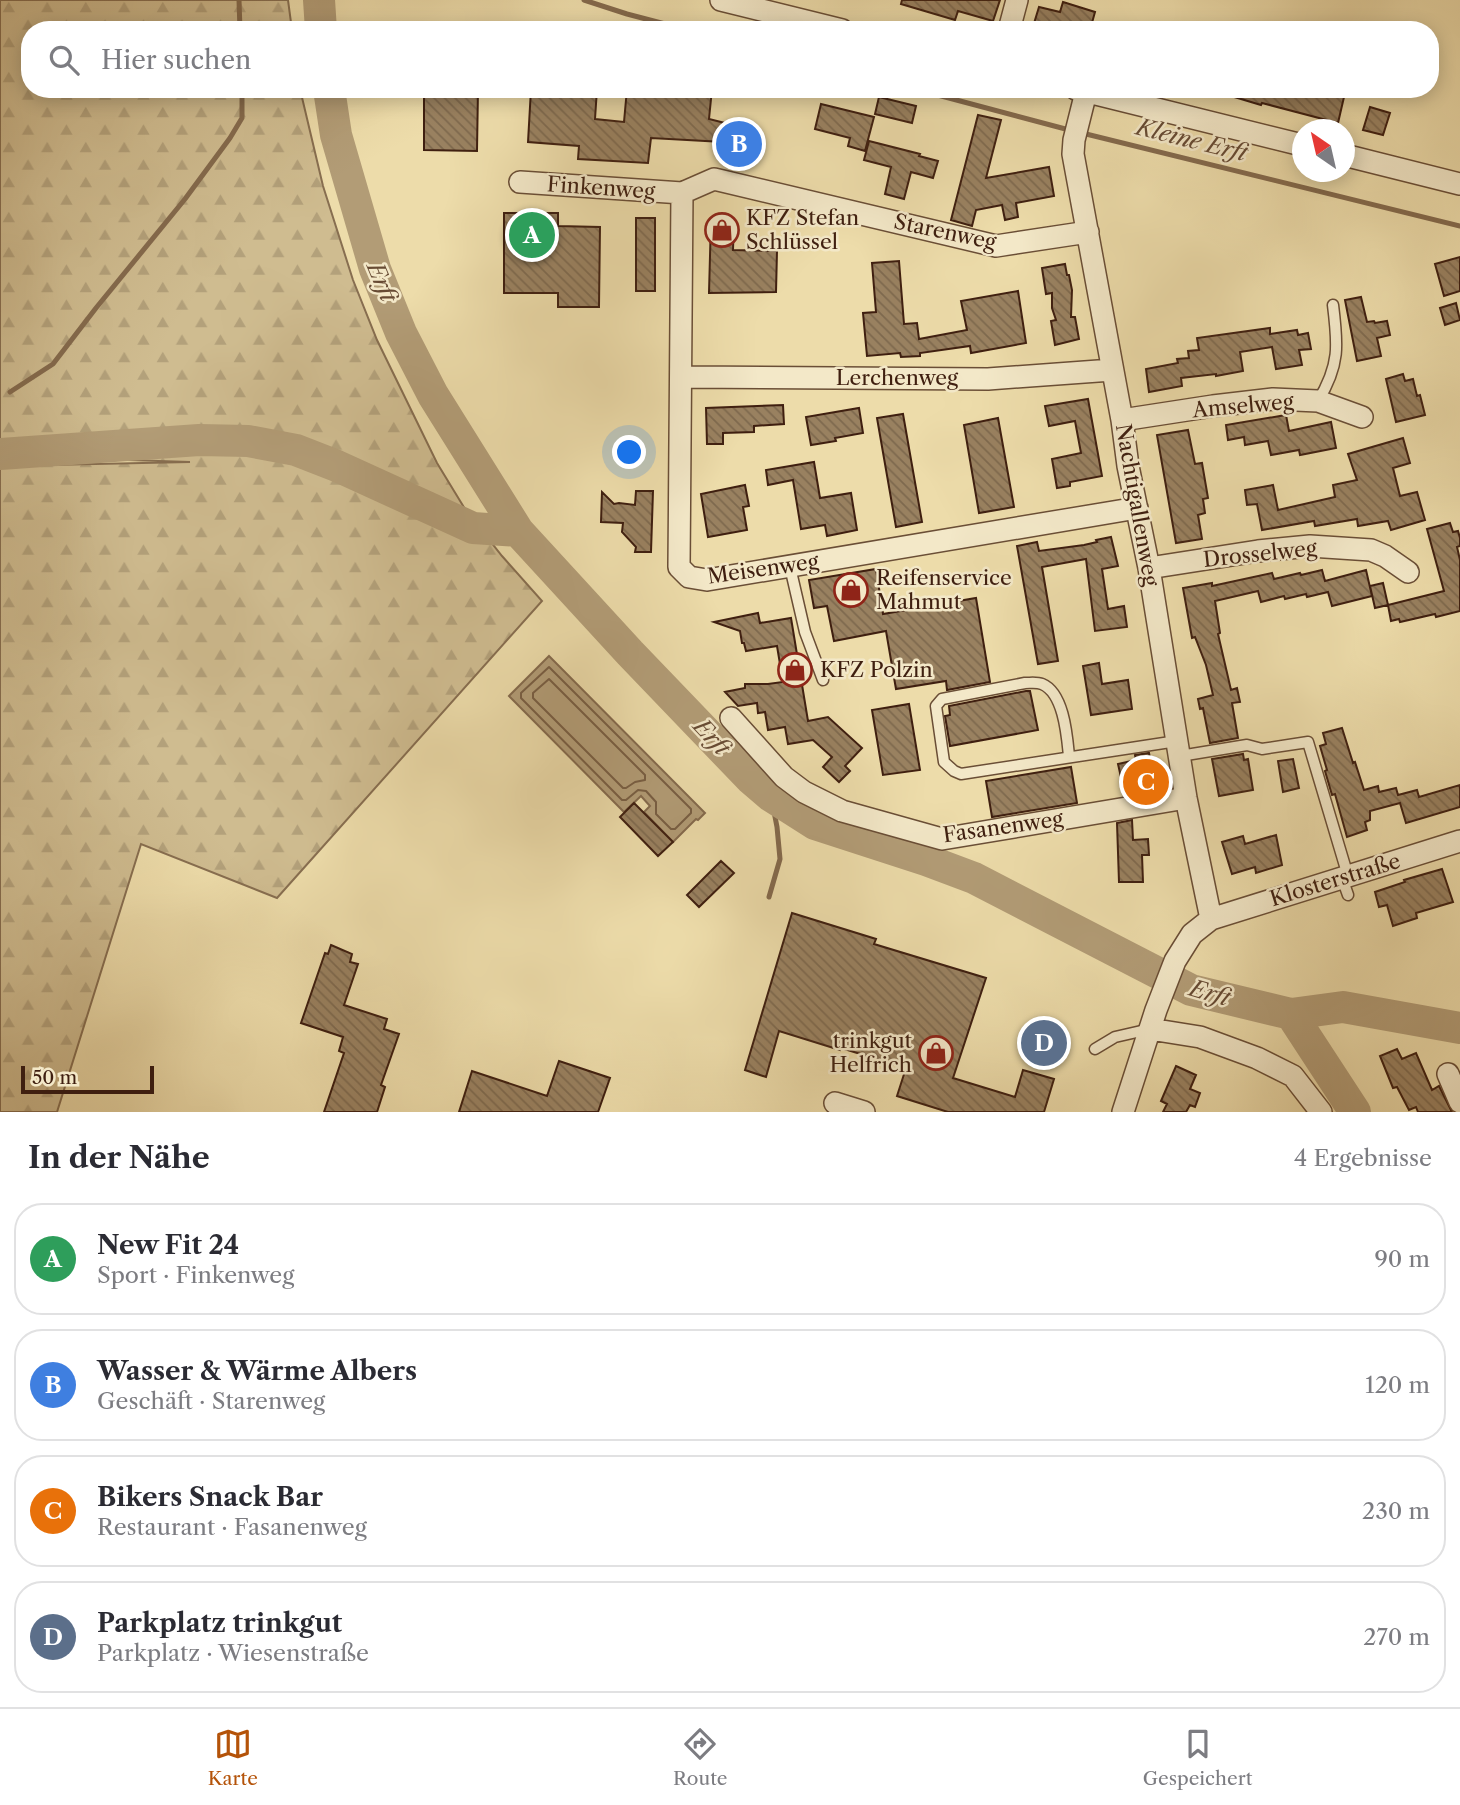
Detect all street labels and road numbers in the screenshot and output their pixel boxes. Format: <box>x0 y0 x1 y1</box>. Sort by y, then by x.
street label: Finkenweg <box>546 171 657 204</box>
street label: Starenweg <box>892 209 999 255</box>
street label: Lerchenweg <box>836 365 959 390</box>
street label: Amselweg <box>1190 389 1296 422</box>
street label: Nachtigallenweg <box>1111 422 1164 589</box>
street label: Drosselweg <box>1202 535 1319 572</box>
street label: Meisenweg <box>706 548 821 589</box>
street label: Fasanenweg <box>941 806 1066 847</box>
street label: Klosterstraße <box>1267 848 1403 911</box>

